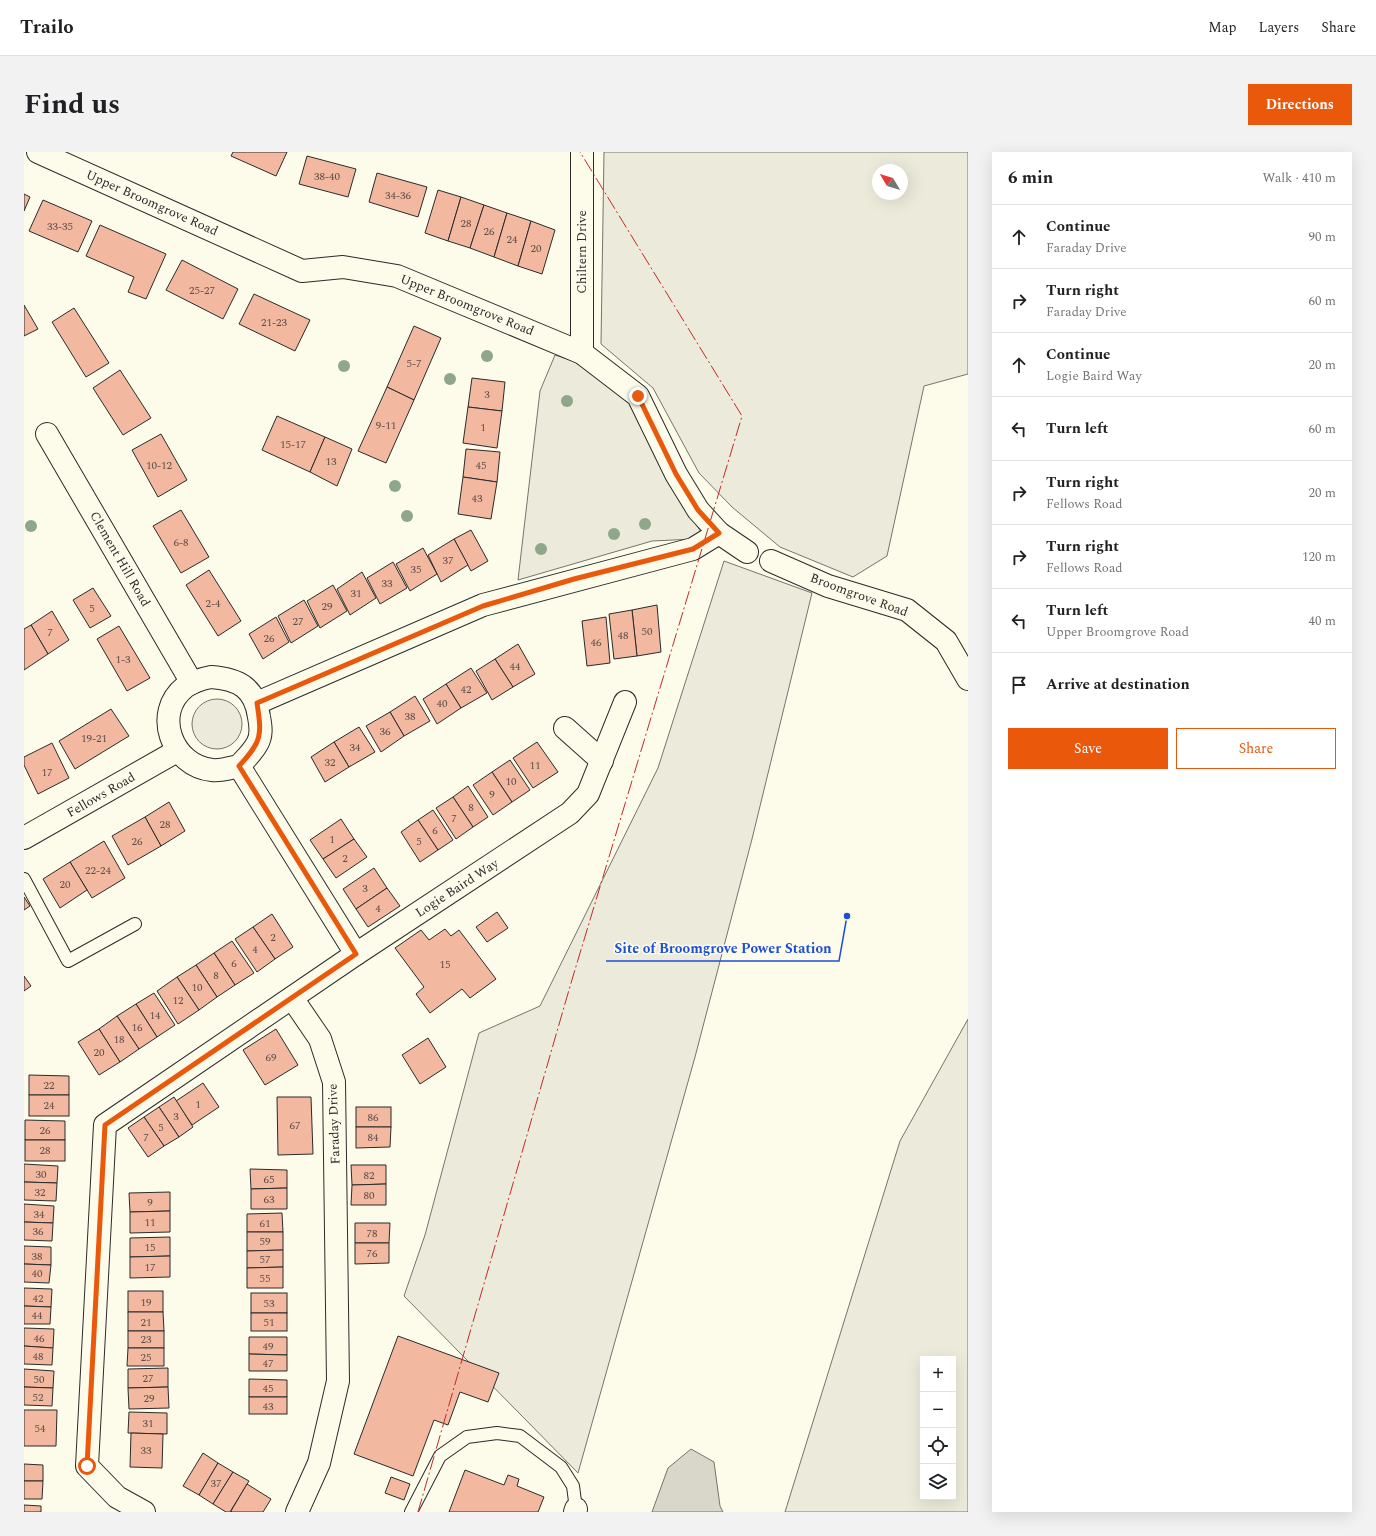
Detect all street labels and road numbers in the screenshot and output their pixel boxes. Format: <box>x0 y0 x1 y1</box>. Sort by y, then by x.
street label: Upper Broomgrove Road <box>83 165 221 241</box>
street label: Chiltern Drive <box>572 210 592 294</box>
street label: Upper Broomgrove Road <box>397 269 537 341</box>
street label: Clement Hill Road <box>85 508 155 610</box>
street label: Broomgrove Road <box>807 568 911 622</box>
street label: Fellows Road <box>63 767 139 823</box>
street label: Logie Baird Way <box>411 853 503 922</box>
street label: Faraday Drive <box>323 1083 345 1165</box>

